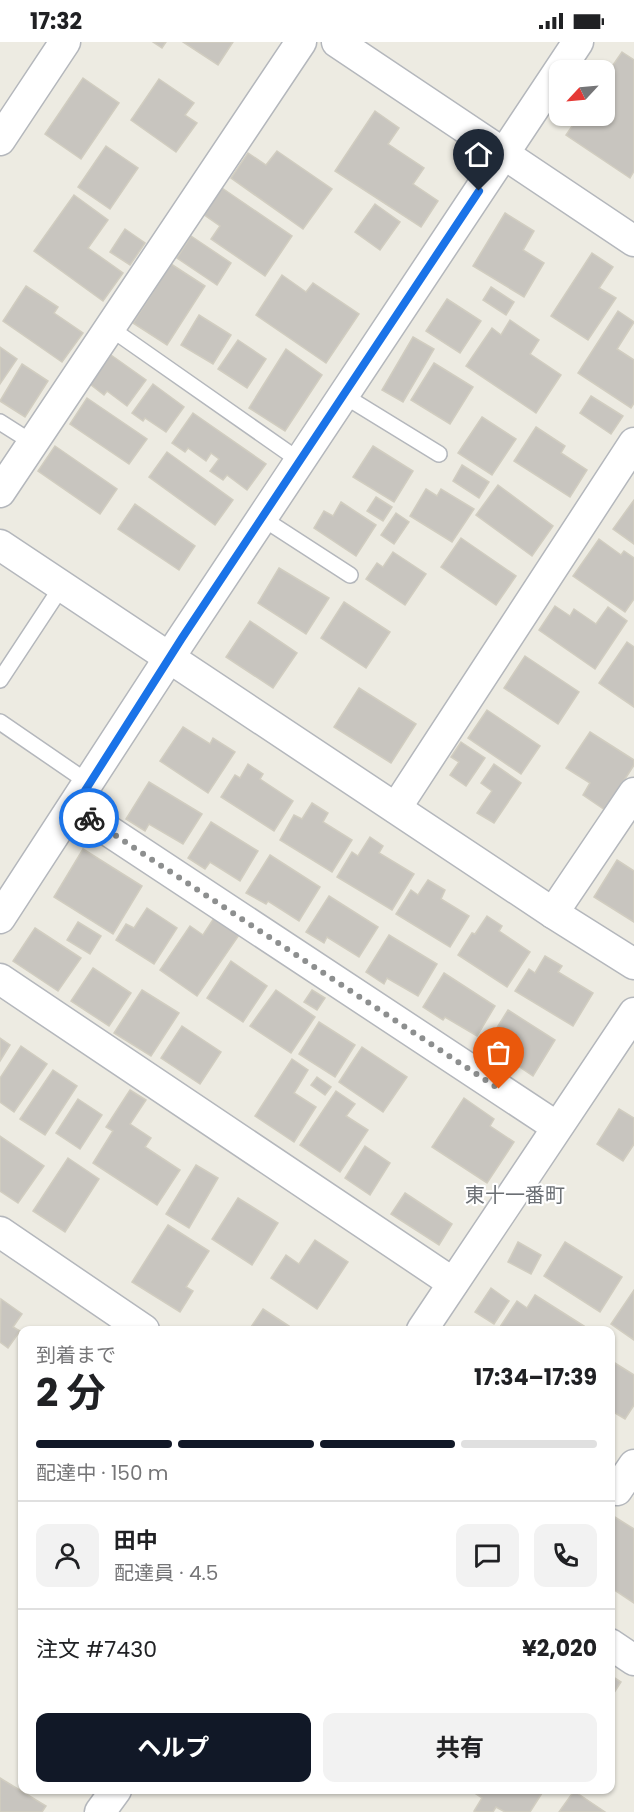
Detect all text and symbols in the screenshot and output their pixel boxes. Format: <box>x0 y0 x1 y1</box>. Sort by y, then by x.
text: 17:32 <box>30 6 82 37</box>
north arrow <box>549 60 615 126</box>
map controls <box>549 60 615 126</box>
pin <box>453 129 504 191</box>
icon: home <box>462 138 495 171</box>
courier <box>59 788 119 848</box>
icon: bike <box>73 802 106 835</box>
pin <box>473 1027 524 1089</box>
icon: bag <box>482 1036 515 1069</box>
district label: 東十一番町 <box>465 1181 565 1209</box>
text: 到着まで <box>36 1341 116 1369</box>
text: 17:34–17:39 <box>474 1362 597 1393</box>
text: 2 分 <box>36 1365 106 1420</box>
text: 配達中 · 150 m <box>36 1459 168 1487</box>
button: person <box>36 1524 99 1587</box>
button: chat <box>456 1524 519 1587</box>
button: phone <box>534 1524 597 1587</box>
text: 田中 <box>114 1525 158 1556</box>
text: 配達員 · 4.5 <box>114 1559 218 1587</box>
text: ¥2,020 <box>522 1633 597 1664</box>
text: 注文 #7430 <box>36 1634 157 1665</box>
button: ヘルプ <box>36 1713 311 1782</box>
button: 共有 <box>323 1713 597 1782</box>

